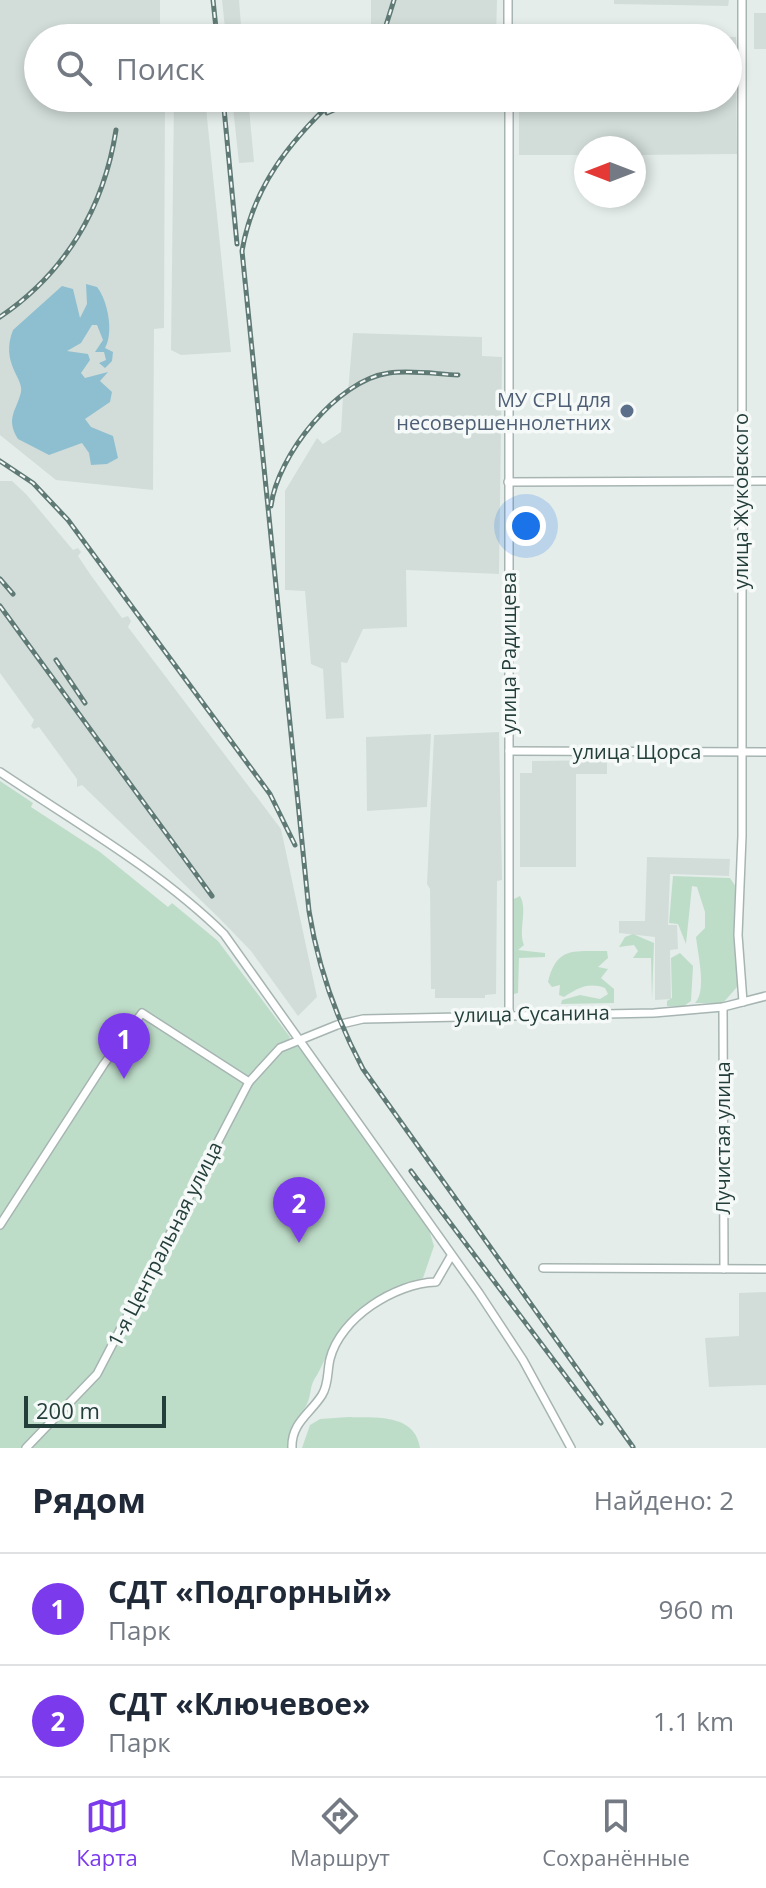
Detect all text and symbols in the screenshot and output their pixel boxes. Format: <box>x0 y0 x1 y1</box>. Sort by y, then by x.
search box <box>24 24 742 112</box>
icon: search <box>52 46 96 90</box>
text: Поиск <box>116 48 205 89</box>
north arrow <box>574 136 646 208</box>
place label: МУ СРЦ для несовершеннолетних <box>396 386 612 436</box>
marker: МУ СРЦ для несовершеннолетних <box>618 402 636 420</box>
street label: улица Жуковского <box>727 413 754 589</box>
your location <box>506 506 546 546</box>
street label: улица Радищева <box>495 572 522 734</box>
street label: улица Щорса <box>573 738 701 765</box>
street label: улица Сусанина <box>454 999 610 1028</box>
pin: 1 <box>98 1013 150 1079</box>
street label: Лучистая улица <box>709 1061 736 1215</box>
street label: 1-я Центральная улица <box>101 1137 228 1351</box>
pin: 2 <box>273 1177 325 1243</box>
scale bar <box>24 1392 166 1428</box>
text: 200 m <box>36 1395 100 1425</box>
text: Рядом <box>32 1477 146 1523</box>
text: Найдено: 2 <box>594 1482 734 1518</box>
text: СДТ «Подгорный» <box>108 1571 392 1612</box>
text: 1 <box>51 1591 65 1627</box>
text: 960 m <box>659 1591 734 1627</box>
text: Парк <box>108 1612 171 1648</box>
text: СДТ «Ключевое» <box>108 1683 371 1724</box>
text: 2 <box>51 1703 65 1739</box>
text: 1.1 km <box>653 1703 734 1739</box>
text: Парк <box>108 1724 171 1760</box>
tab: Карта <box>76 1794 138 1872</box>
tab: Маршрут <box>290 1794 390 1872</box>
tab: Сохранённые <box>542 1794 690 1872</box>

